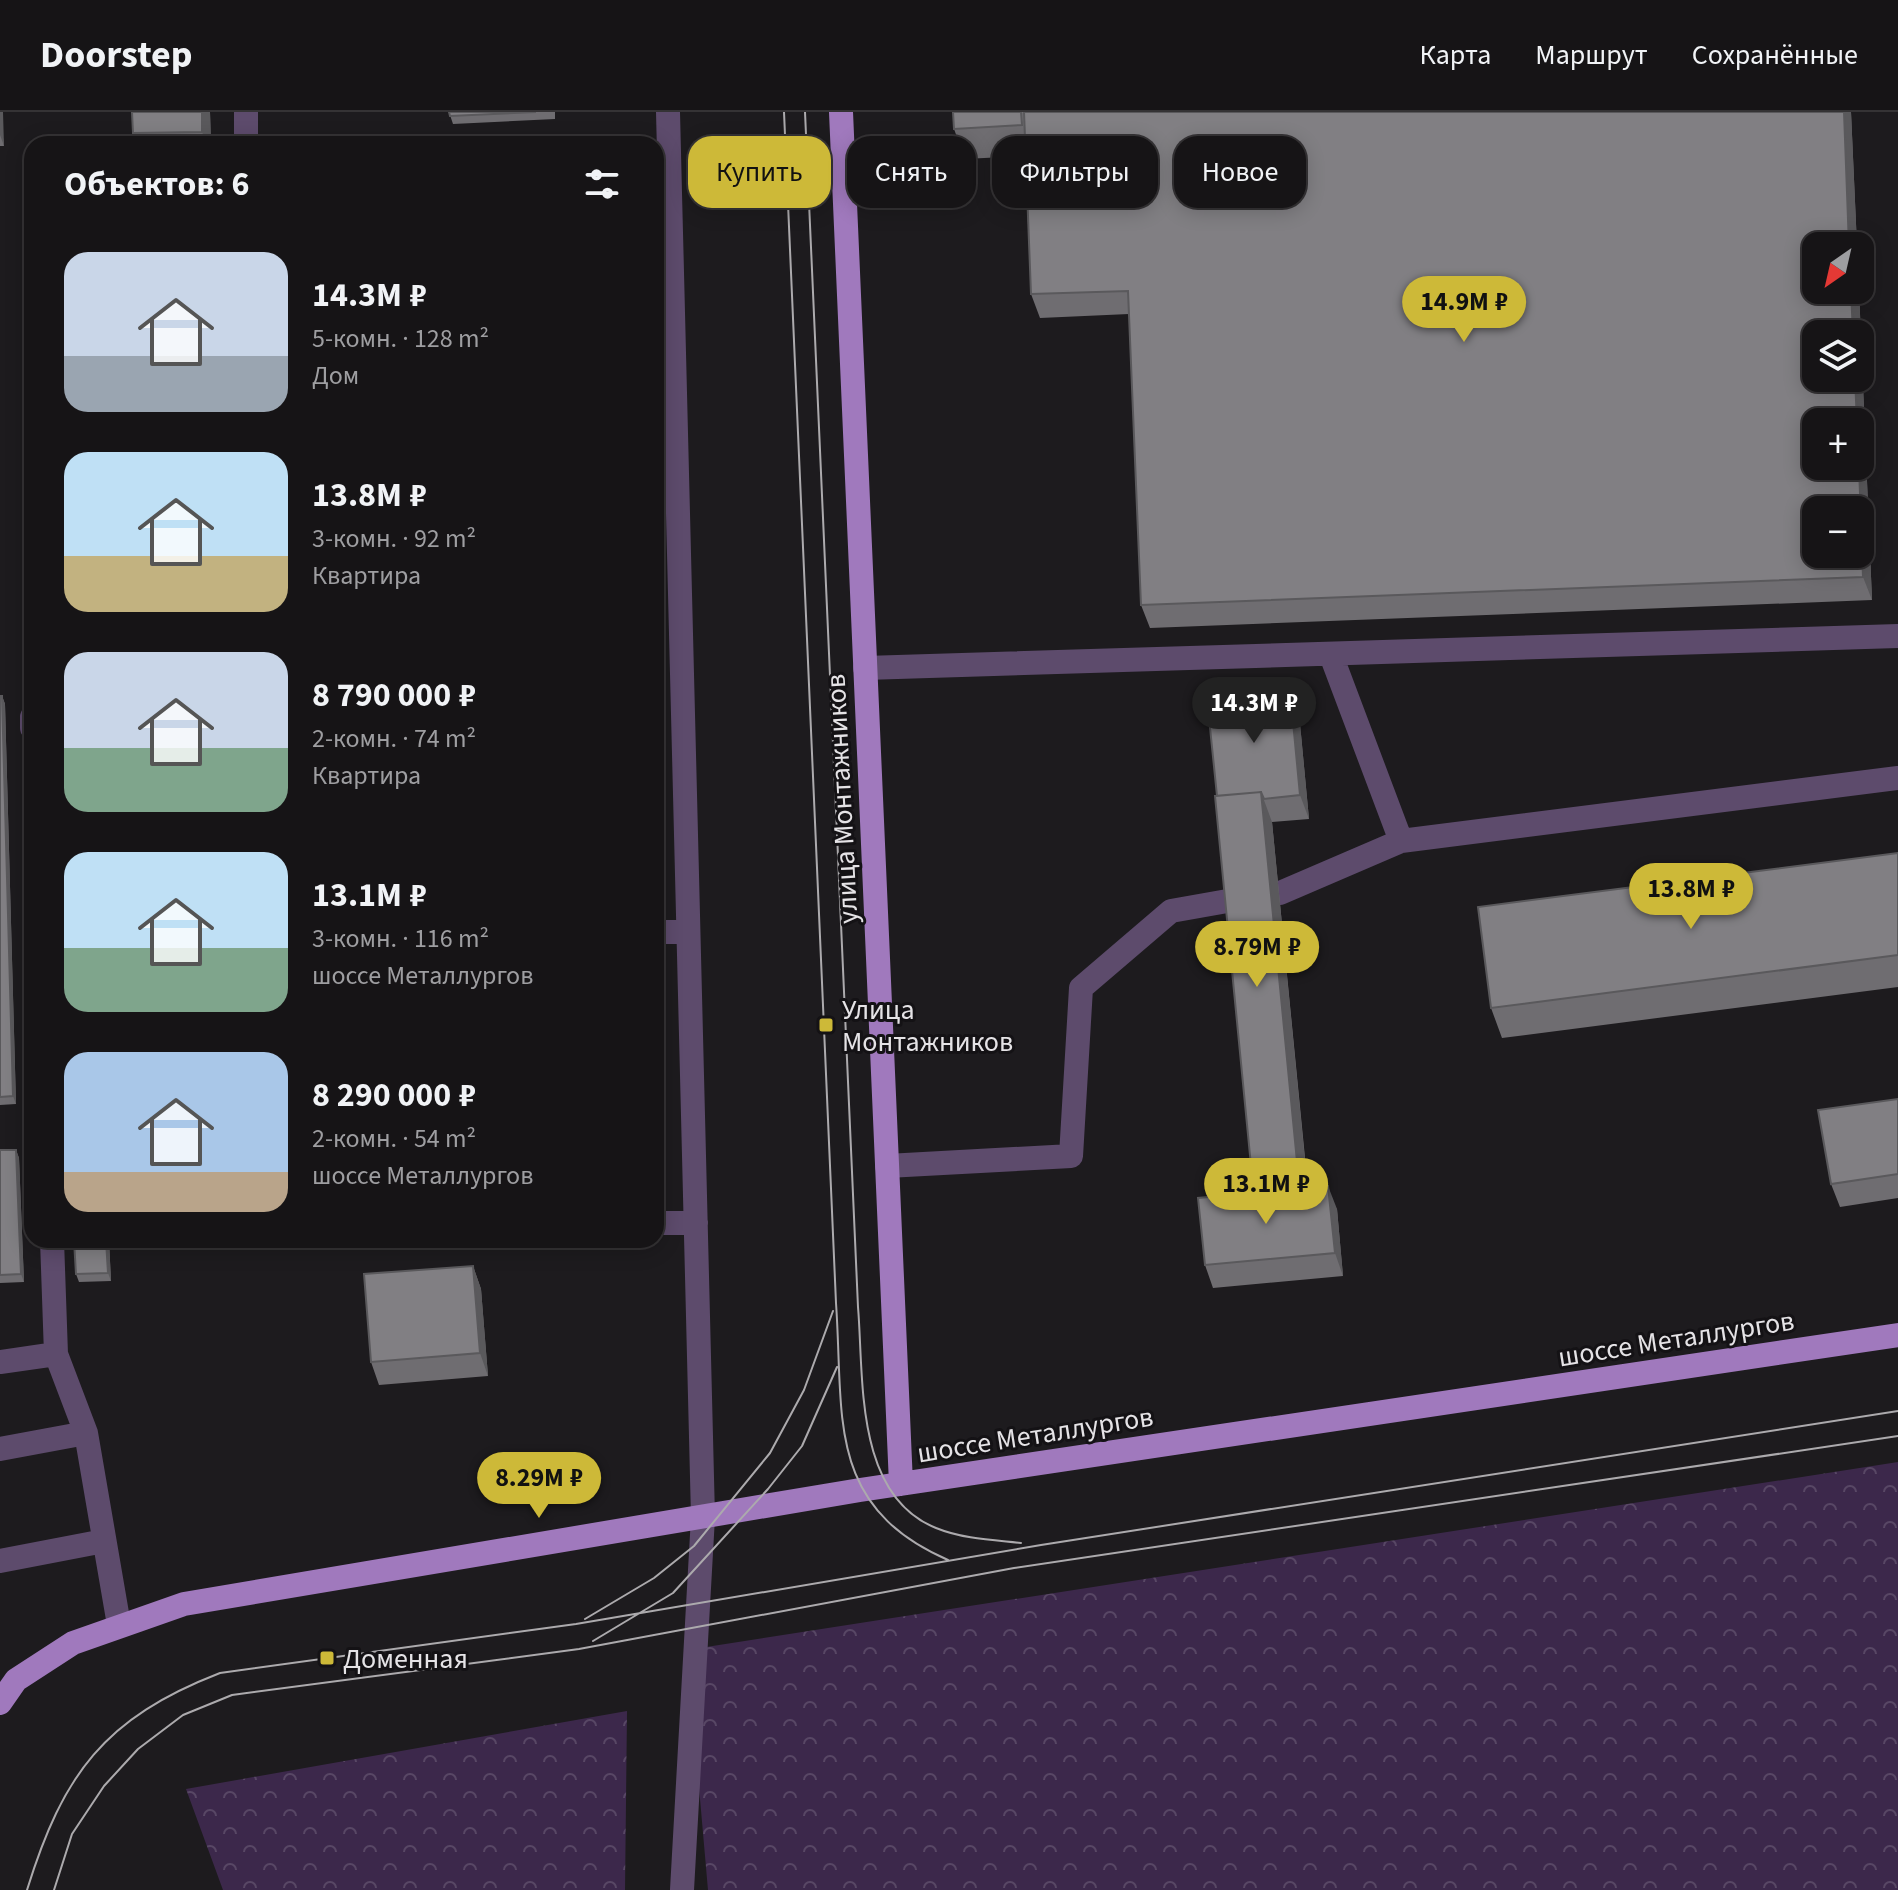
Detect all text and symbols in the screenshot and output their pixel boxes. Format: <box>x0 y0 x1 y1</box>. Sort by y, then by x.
text: Doorstep <box>40 28 193 82</box>
text: Карта <box>1420 35 1491 75</box>
text: Маршрут <box>1535 35 1648 75</box>
text: Сохранённые <box>1692 35 1858 75</box>
chip: Купить <box>688 136 831 208</box>
chip: Снять <box>847 136 976 208</box>
chip: Фильтры <box>992 136 1158 208</box>
chip: Новое <box>1174 136 1306 208</box>
text: Объектов: 6 <box>64 160 249 209</box>
icon: filters <box>580 162 624 206</box>
north arrow <box>1802 232 1874 304</box>
map controls <box>1802 232 1874 568</box>
text: 14.3M ₽ <box>312 271 427 320</box>
pin: 14.9M ₽ <box>1390 276 1538 344</box>
text: 14.9M ₽ <box>1420 283 1508 320</box>
icon: home <box>128 284 224 380</box>
text: 5-комн. · 128 m² <box>312 320 489 357</box>
button: layers <box>1802 320 1874 392</box>
text: Дом <box>312 357 359 394</box>
button: + <box>1802 408 1874 480</box>
text: 13.8M ₽ <box>312 471 427 520</box>
icon: home <box>128 484 224 580</box>
button: − <box>1802 496 1874 568</box>
text: 3-комн. · 92 m² <box>312 520 476 557</box>
text: Квартира <box>312 557 421 594</box>
text: 8 790 000 ₽ <box>312 671 476 720</box>
street label: улица Монтажников <box>815 673 869 925</box>
pin: 14.3M ₽ <box>1180 677 1328 745</box>
icon: home <box>128 684 224 780</box>
text: 14.3M ₽ <box>1210 684 1298 721</box>
text: 2-комн. · 74 m² <box>312 720 476 757</box>
text: Квартира <box>312 757 421 794</box>
pin: 13.8M ₽ <box>1617 863 1765 931</box>
text: 13.8M ₽ <box>1647 870 1735 907</box>
text: 13.1M ₽ <box>312 871 427 920</box>
icon: home <box>128 884 224 980</box>
text: 3-комн. · 116 m² <box>312 920 489 957</box>
pin: 8.79M ₽ <box>1183 921 1331 989</box>
text: 8.79M ₽ <box>1213 928 1301 965</box>
text: шоссе Металлургов <box>312 957 533 994</box>
place label: Улица Монтажников <box>842 990 1013 1062</box>
marker: Улица Монтажников <box>817 1016 835 1034</box>
text: 8 290 000 ₽ <box>312 1071 476 1120</box>
icon: home <box>128 1084 224 1180</box>
text: 2-комн. · 54 m² <box>312 1120 476 1157</box>
text: шоссе Металлургов <box>312 1157 533 1194</box>
pin: 13.1M ₽ <box>1192 1158 1340 1226</box>
text: 13.1M ₽ <box>1222 1165 1310 1202</box>
street label: шоссе Металлургов <box>1555 1301 1797 1377</box>
street label: шоссе Металлургов <box>914 1397 1156 1473</box>
pin: 8.29M ₽ <box>465 1452 613 1520</box>
text: 8.29M ₽ <box>495 1459 583 1496</box>
place label: Доменная <box>343 1639 468 1679</box>
marker: Доменная <box>318 1649 336 1667</box>

